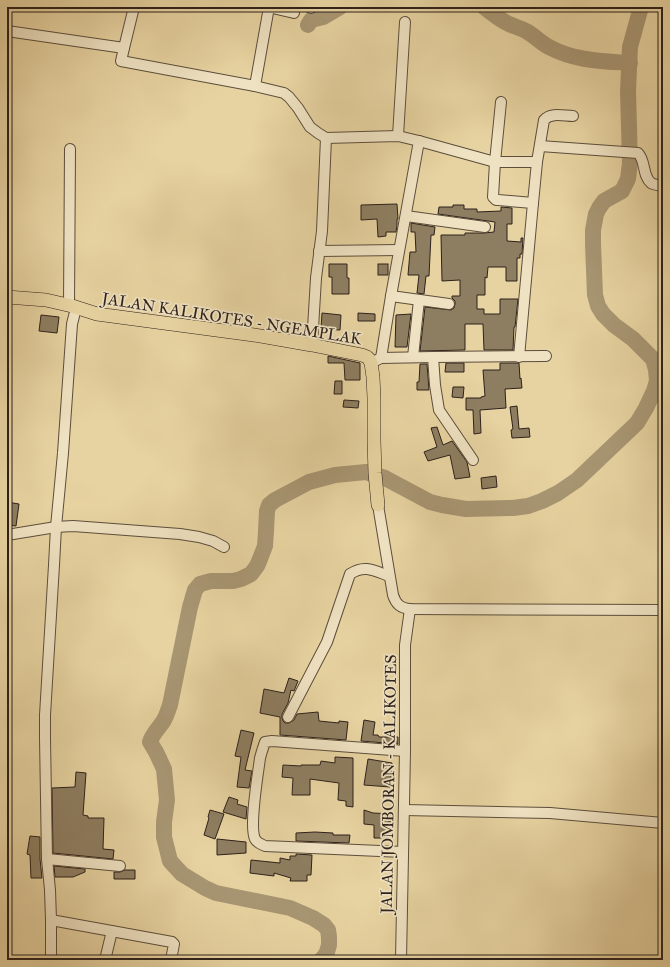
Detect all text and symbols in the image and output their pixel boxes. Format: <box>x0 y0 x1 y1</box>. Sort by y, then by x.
street label: JALAN KALIKOTES - NGEMPLAK <box>99 288 364 350</box>
street label: JALAN JOMBORAN - KALIKOTES <box>377 654 401 916</box>

